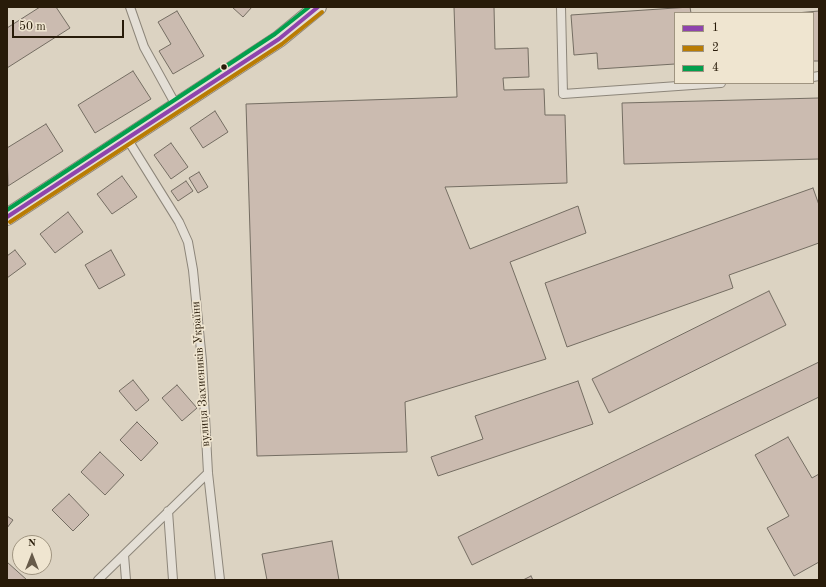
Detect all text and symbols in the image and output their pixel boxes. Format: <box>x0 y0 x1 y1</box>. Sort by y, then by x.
scale bar <box>14 12 126 38</box>
legend <box>674 12 814 84</box>
text: 50 m <box>19 21 46 33</box>
text: 1 <box>712 22 719 34</box>
text: 2 <box>712 42 719 54</box>
unlabelled marker <box>219 62 229 72</box>
text: 4 <box>712 62 719 74</box>
street label: вулиця Захисників України <box>189 301 213 447</box>
north arrow <box>12 535 52 575</box>
text: N <box>28 538 36 549</box>

